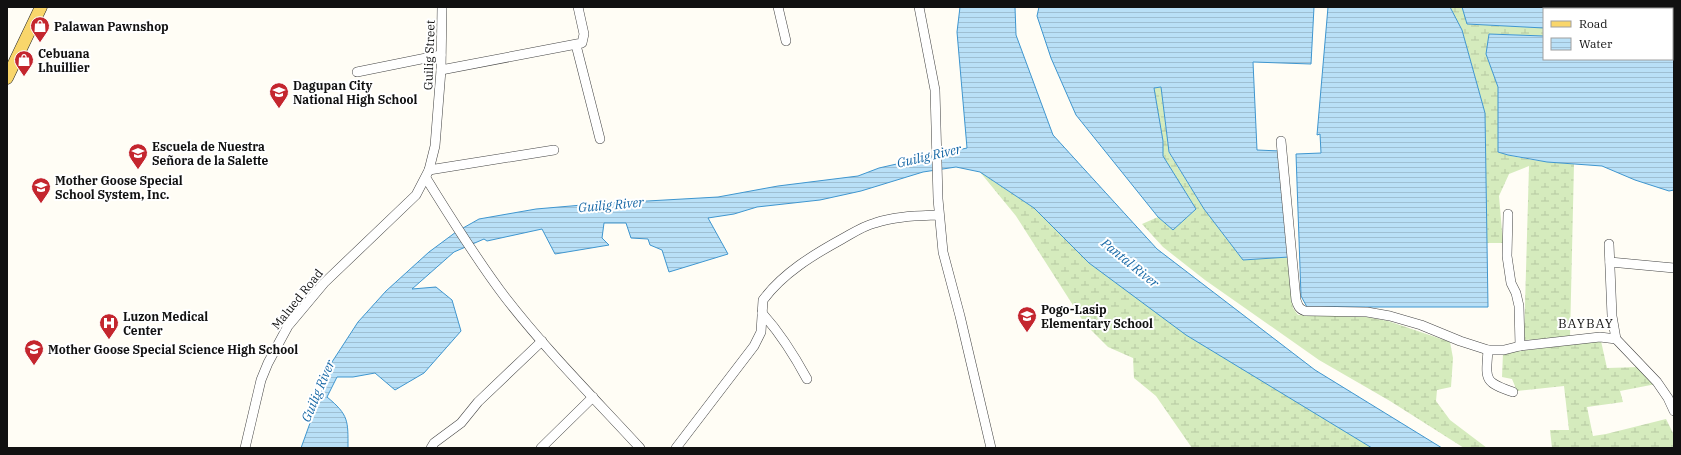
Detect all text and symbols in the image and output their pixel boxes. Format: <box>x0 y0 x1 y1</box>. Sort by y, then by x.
legend <box>1543 8 1673 60</box>
shop icon: Palawan Pawnshop <box>29 15 51 43</box>
text: Road <box>1579 16 1608 31</box>
place label: Palawan Pawnshop <box>54 19 169 34</box>
street label: Guilig Street <box>420 20 438 90</box>
text: Water <box>1579 36 1613 51</box>
place label: Cebuana Lhuillier <box>38 46 90 75</box>
shop icon: Cebuana Lhuillier <box>13 49 35 77</box>
place label: Dagupan City National High School <box>293 78 418 107</box>
school or university icon: Dagupan City National High School <box>268 81 290 109</box>
place label: Escuela de Nuestra Señora de la Salette <box>152 139 269 168</box>
water label: Guilig River <box>895 140 963 172</box>
school or university icon: Escuela de Nuestra Señora de la Salette <box>127 142 149 170</box>
place label: Mother Goose Special School System, Inc. <box>55 173 183 202</box>
school or university icon: Mother Goose Special School System, Inc. <box>30 176 52 204</box>
water label: Guilig River <box>577 194 645 216</box>
water label: Pantal River <box>1097 234 1162 292</box>
street label: Malued Road <box>268 266 326 332</box>
place label: Pogo-Lasip Elementary School <box>1041 302 1153 331</box>
school or university icon: Pogo-Lasip Elementary School <box>1016 305 1038 333</box>
place label: Luzon Medical Center <box>123 309 208 338</box>
hospital icon: Luzon Medical Center <box>98 312 120 340</box>
district label: BAYBAY <box>1558 315 1614 332</box>
school or university icon: Mother Goose Special Science High School <box>23 338 45 366</box>
place label: Mother Goose Special Science High School <box>48 342 298 357</box>
water label: Guilig River <box>297 357 339 425</box>

